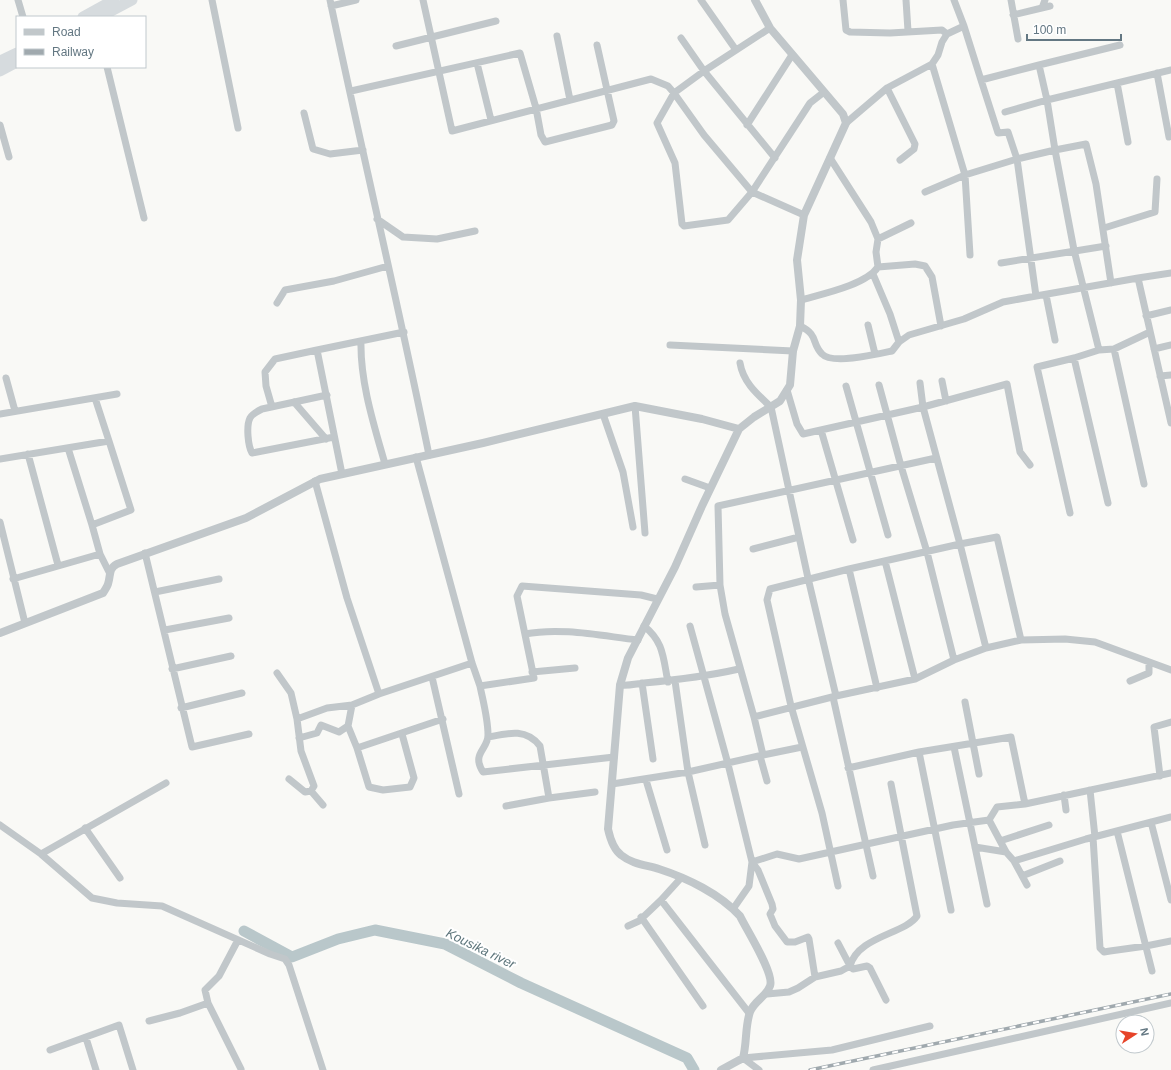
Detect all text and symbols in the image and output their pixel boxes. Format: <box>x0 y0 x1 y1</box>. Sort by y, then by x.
legend <box>16 16 146 68</box>
scale bar <box>1027 16 1121 42</box>
text: 100 m <box>1033 23 1066 37</box>
text: Road <box>52 25 81 39</box>
text: Railway <box>52 45 94 59</box>
water label: Kousika river <box>444 925 518 972</box>
north arrow <box>1115 1014 1155 1054</box>
text: N <box>1138 1027 1151 1037</box>

